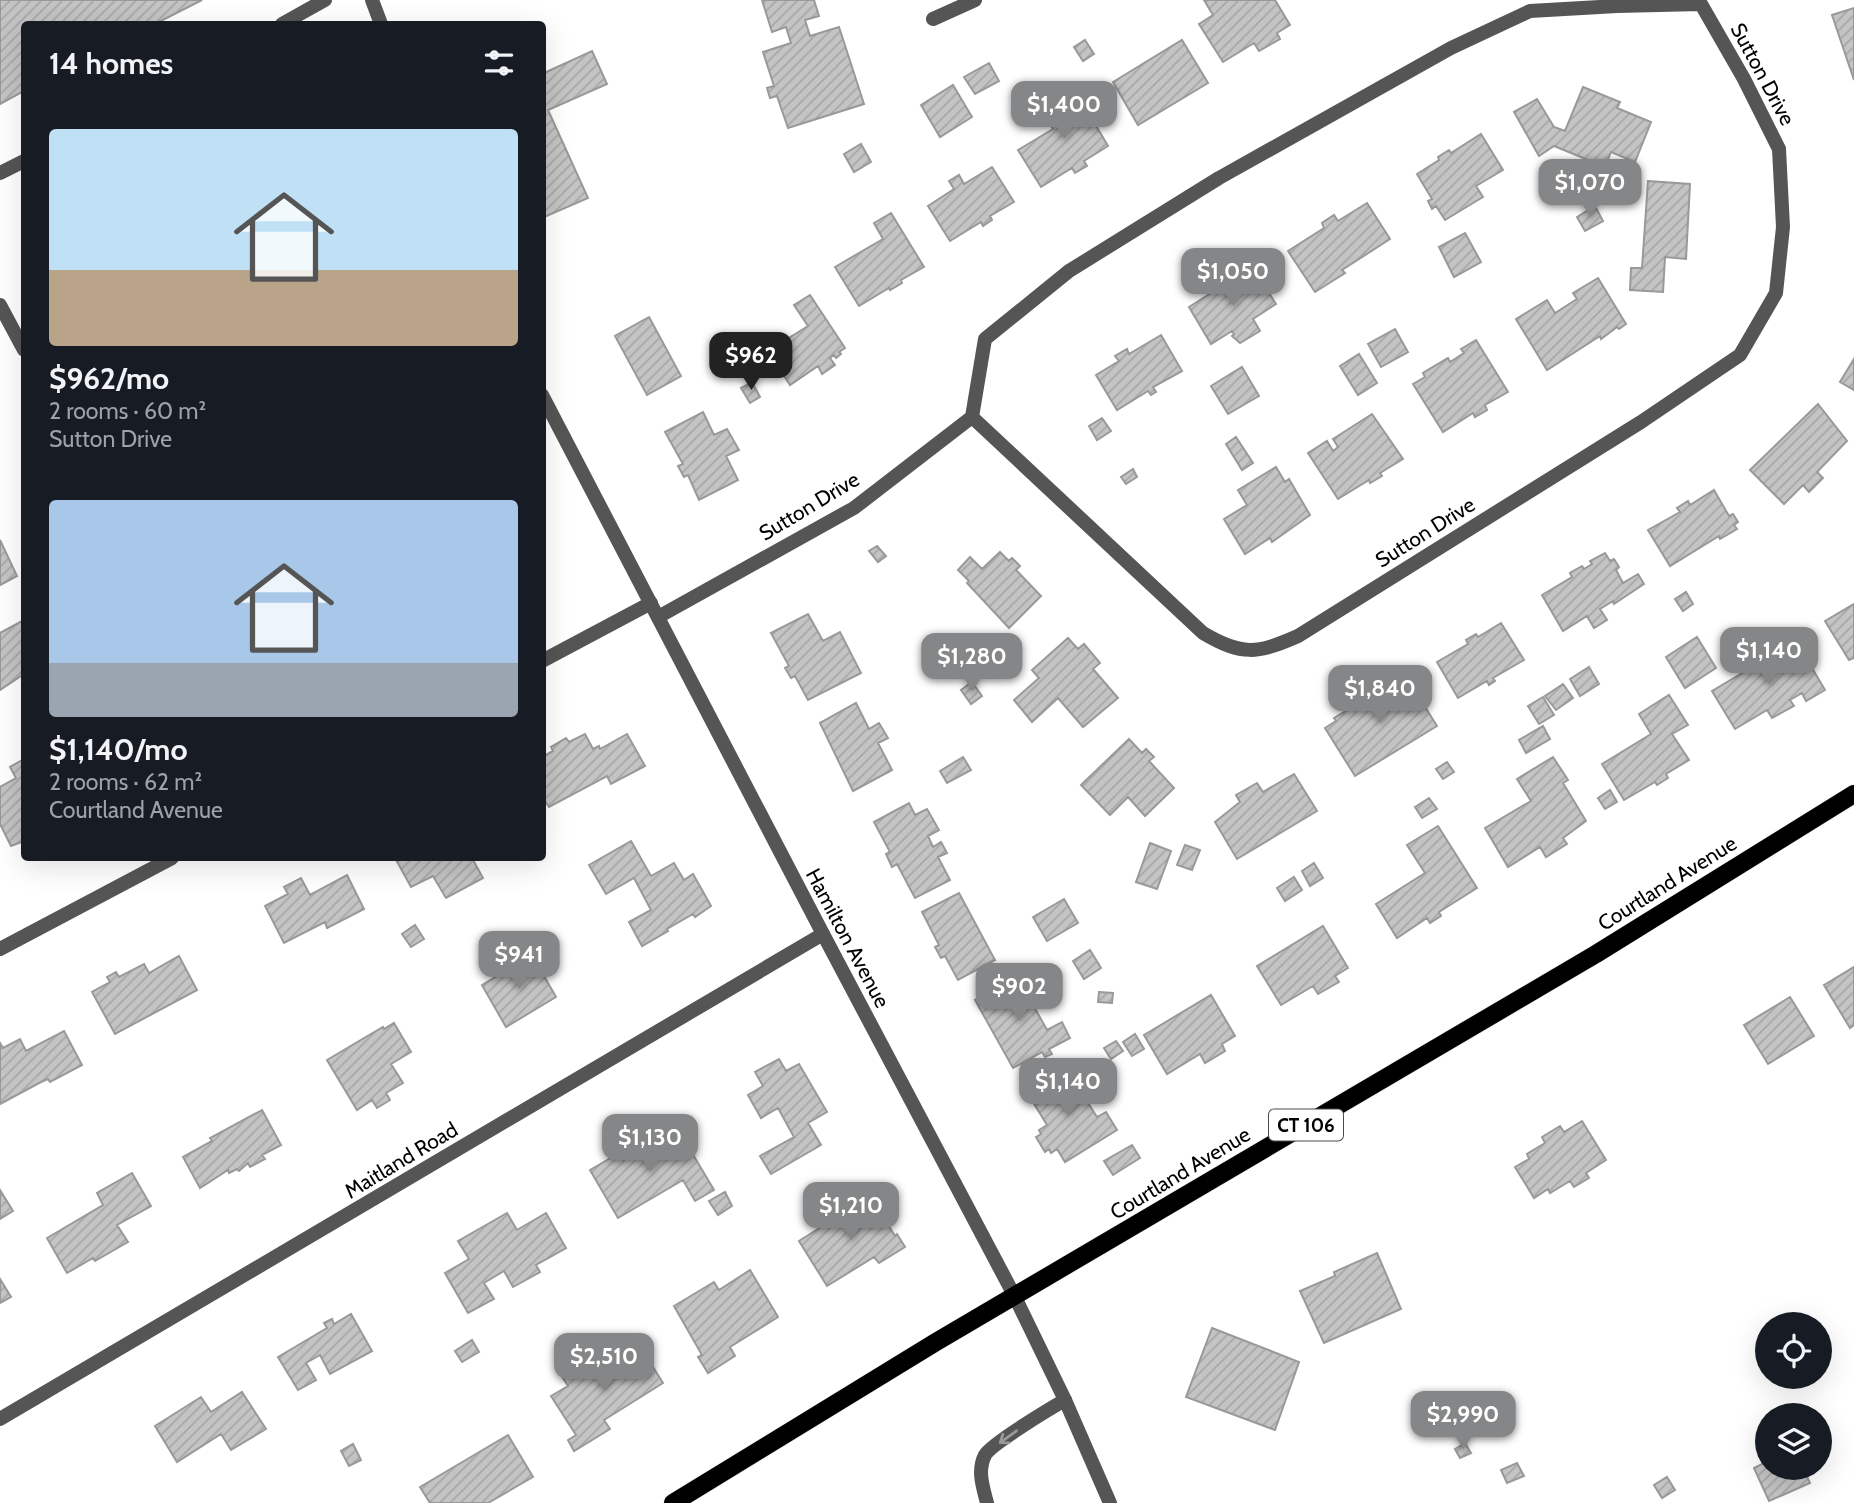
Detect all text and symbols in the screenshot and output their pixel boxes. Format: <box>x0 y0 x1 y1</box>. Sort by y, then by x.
street label: Sutton Drive <box>1726 19 1801 130</box>
icon: filters <box>480 44 518 82</box>
text: 14 homes <box>49 45 173 82</box>
pin: $1,400 <box>1007 82 1121 141</box>
text: $1,400 <box>1027 90 1101 118</box>
pin: $1,070 <box>1533 160 1647 219</box>
text: $1,070 <box>1555 168 1625 196</box>
icon: home <box>221 174 347 300</box>
pin: $1,050 <box>1176 248 1290 308</box>
text: $1,050 <box>1197 257 1269 285</box>
pin: $962 <box>710 332 792 392</box>
text: $962 <box>725 341 777 369</box>
text: $962/mo <box>49 360 169 397</box>
text: 2 rooms · 60 m² <box>49 397 206 425</box>
text: Sutton Drive <box>49 425 172 453</box>
street label: Sutton Drive <box>754 466 864 546</box>
street label: Sutton Drive <box>1371 492 1479 572</box>
icon: home <box>221 545 347 671</box>
pin: $1,140 <box>1712 628 1826 687</box>
pin: $1,280 <box>915 634 1029 693</box>
text: $1,140 <box>1736 636 1802 664</box>
text: $1,280 <box>937 642 1007 670</box>
pin: $1,840 <box>1323 666 1437 725</box>
text: $1,840 <box>1344 674 1416 702</box>
text: $1,140/mo <box>49 731 188 768</box>
text: 2 rooms · 62 m² <box>49 768 202 796</box>
text: Courtland Avenue <box>49 796 223 824</box>
street label: Courtland Avenue <box>1593 830 1741 936</box>
street label: Hamilton Avenue <box>801 864 895 1012</box>
pin: $941 <box>478 932 560 991</box>
text: $941 <box>495 940 543 968</box>
pin: $902 <box>978 964 1060 1023</box>
text: $902 <box>992 972 1046 1000</box>
pin: $1,140 <box>1011 1058 1125 1118</box>
text: $1,140 <box>1035 1067 1101 1095</box>
road number: CT 106 <box>1269 1110 1343 1140</box>
pin: $1,130 <box>593 1114 707 1174</box>
street label: Maitland Road <box>340 1117 462 1203</box>
street label: Courtland Avenue <box>1106 1121 1255 1225</box>
text: $1,130 <box>618 1123 682 1151</box>
pin: $1,210 <box>794 1182 908 1242</box>
text: $1,210 <box>819 1191 883 1219</box>
map controls <box>1755 1312 1832 1480</box>
button: locate <box>1755 1312 1832 1389</box>
pin: $2,510 <box>547 1334 661 1393</box>
text: $2,510 <box>570 1342 638 1370</box>
pin: $2,990 <box>1406 1392 1520 1451</box>
text: $2,990 <box>1427 1400 1499 1428</box>
button: layers <box>1755 1403 1832 1480</box>
one-way arrow <box>999 1430 1018 1444</box>

